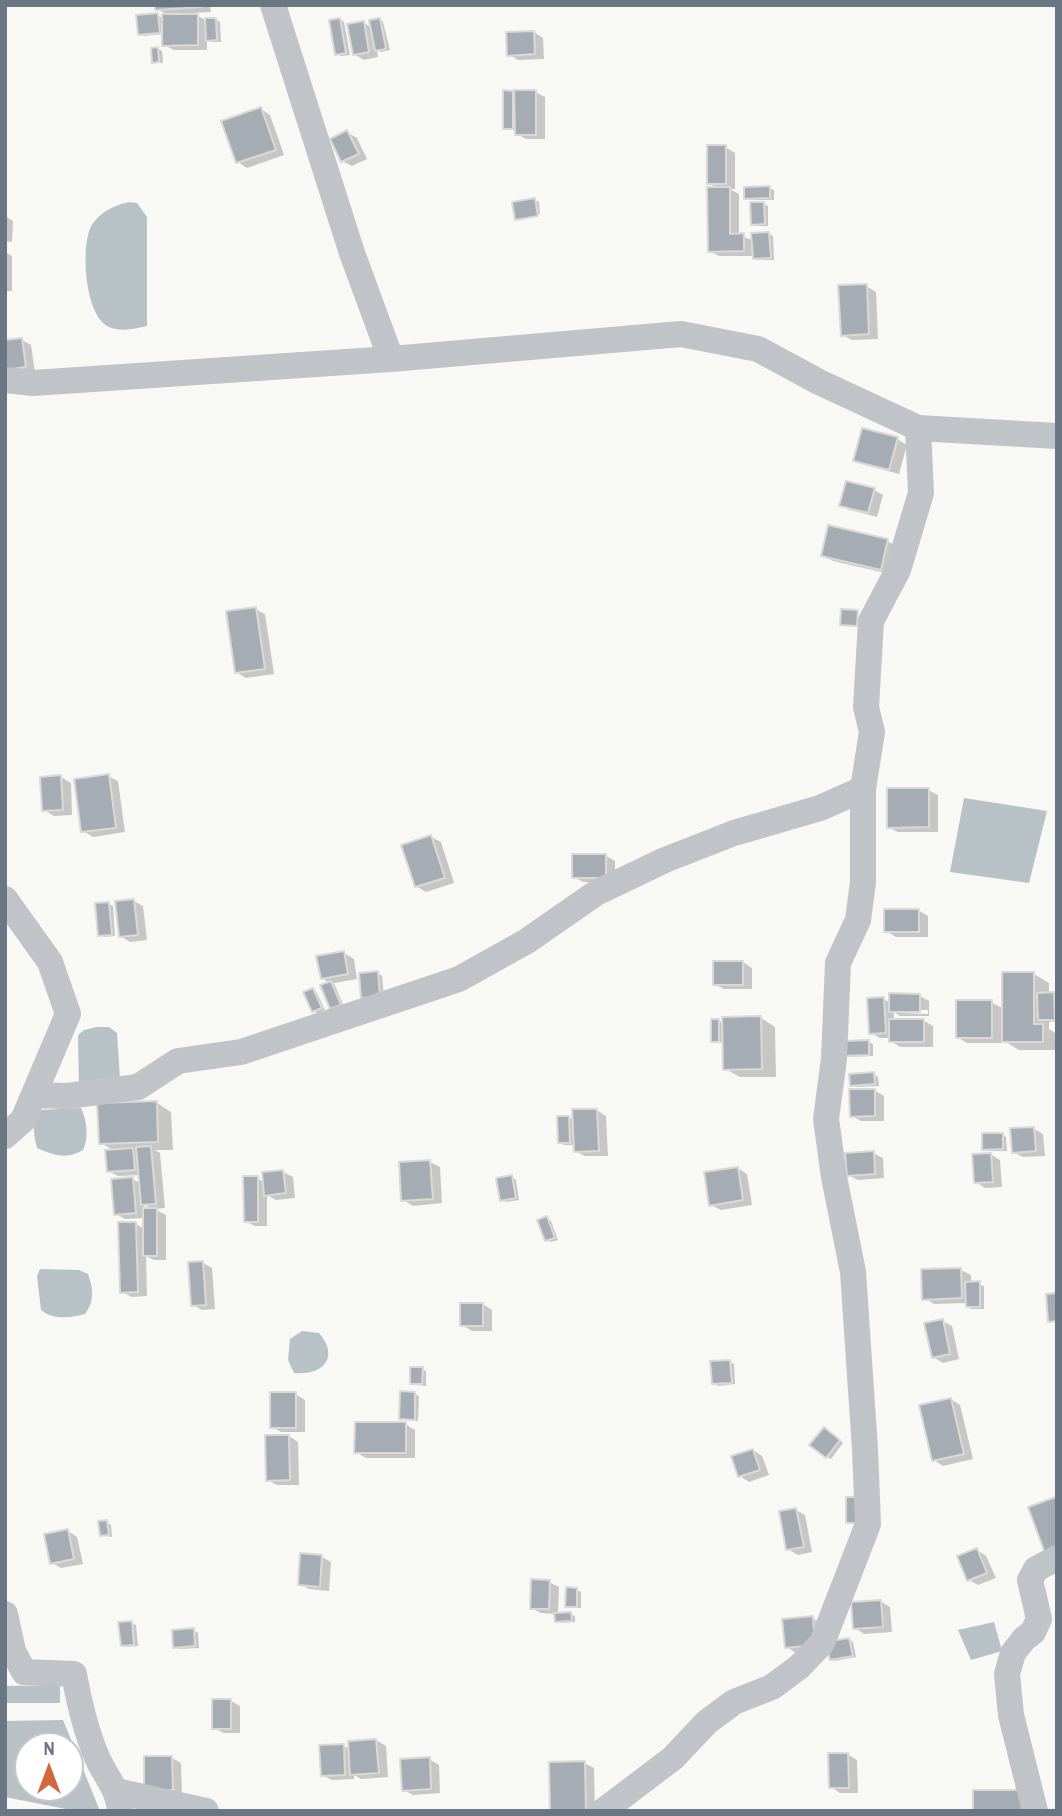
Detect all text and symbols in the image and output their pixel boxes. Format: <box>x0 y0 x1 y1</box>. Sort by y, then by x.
north arrow <box>14 1732 84 1802</box>
text: N <box>43 1735 55 1761</box>

